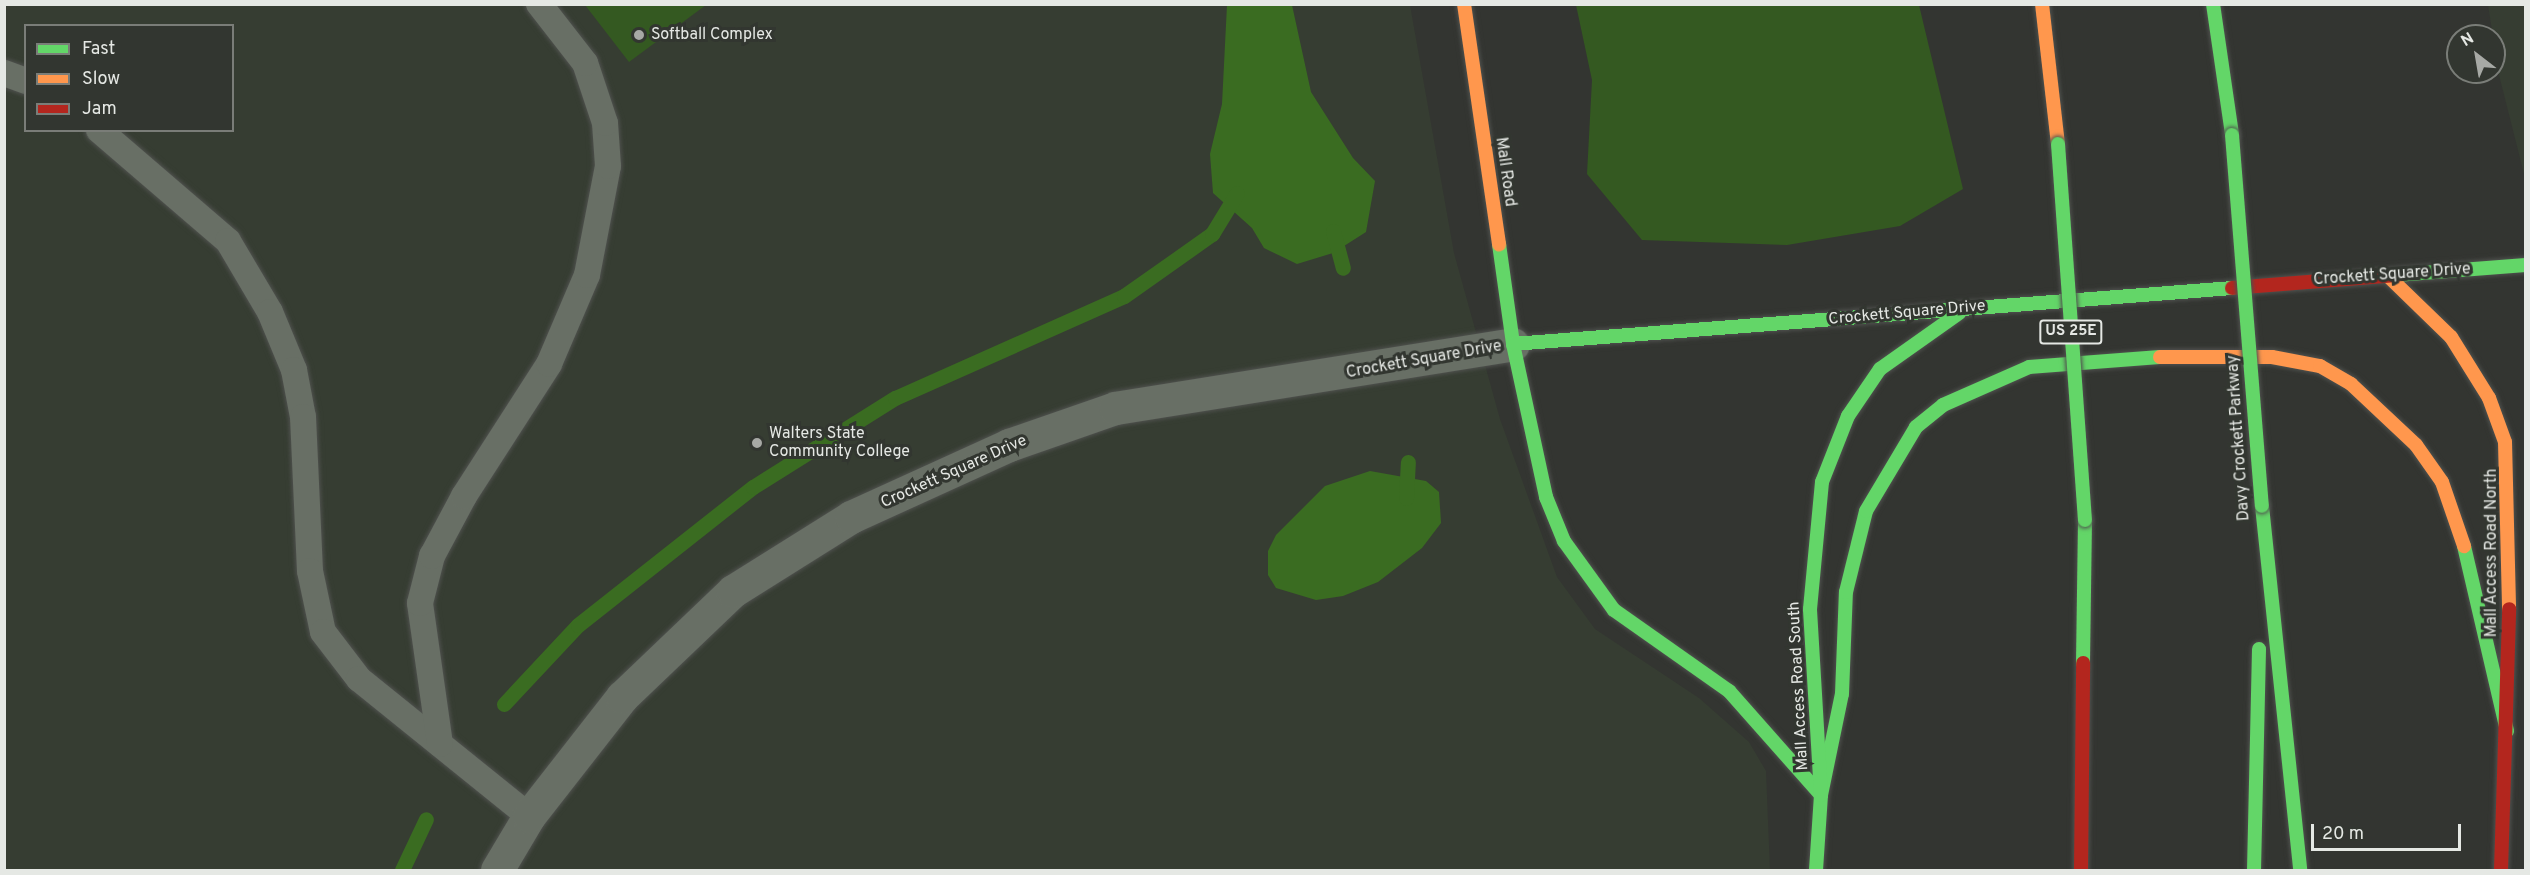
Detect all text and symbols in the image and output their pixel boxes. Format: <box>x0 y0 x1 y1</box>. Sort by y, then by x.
legend <box>24 24 234 132</box>
north arrow <box>2446 24 2506 84</box>
place label: Softball Complex <box>651 25 773 45</box>
marker: Softball Complex <box>632 28 646 42</box>
text: N <box>2458 29 2478 52</box>
text: Fast <box>82 38 115 61</box>
text: Slow <box>82 68 120 91</box>
text: Jam <box>82 98 117 121</box>
street label: Mall Road <box>1491 136 1519 208</box>
street label: Crockett Square Drive <box>2313 260 2471 290</box>
street label: Crockett Square Drive <box>1828 297 1986 329</box>
road number: US 25E <box>2038 320 2104 344</box>
street label: Crockett Square Drive <box>1345 337 1503 383</box>
street label: Davy Crockett Parkway <box>2224 354 2254 522</box>
place label: Walters State Community College <box>769 424 910 462</box>
street label: Crockett Square Drive <box>878 431 1030 513</box>
marker: Walters State Community College <box>750 436 764 450</box>
street label: Mall Access Road North <box>2482 468 2502 638</box>
street label: Mall Access Road South <box>1785 601 1813 771</box>
scale bar <box>2314 812 2464 850</box>
text: 20 m <box>2322 823 2364 846</box>

